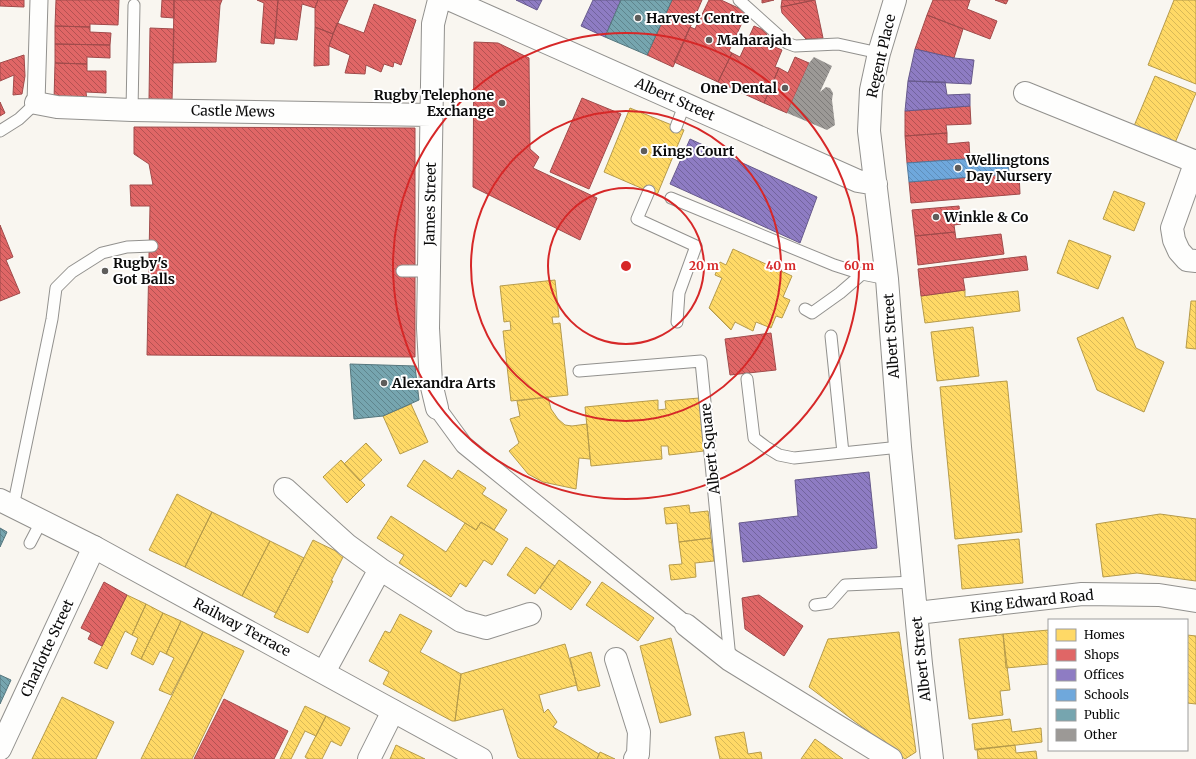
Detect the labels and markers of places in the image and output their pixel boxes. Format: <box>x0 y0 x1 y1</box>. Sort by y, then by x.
place label: Harvest Centre <box>646 9 750 27</box>
marker: Harvest Centre <box>633 13 643 23</box>
place label: Maharajah <box>717 31 792 49</box>
marker: Maharajah <box>704 35 714 45</box>
place label: One Dental <box>700 79 777 97</box>
marker: One Dental <box>780 83 790 93</box>
place label: Rugby Telephone Exchange <box>374 86 494 120</box>
marker: Rugby Telephone Exchange <box>497 98 507 108</box>
place label: Kings Court <box>652 142 735 160</box>
marker: Kings Court <box>639 146 649 156</box>
place label: Wellingtons Day Nursery <box>965 151 1052 185</box>
marker: Wellingtons Day Nursery <box>953 163 963 173</box>
place label: Winkle & Co <box>943 208 1028 226</box>
marker: Winkle & Co <box>931 212 941 222</box>
place label: Rugby's Got Balls <box>113 254 175 288</box>
centre of rings <box>619 259 633 273</box>
marker: Rugby's Got Balls <box>100 266 110 276</box>
place label: Alexandra Arts <box>391 374 496 392</box>
marker: Alexandra Arts <box>379 378 389 388</box>

